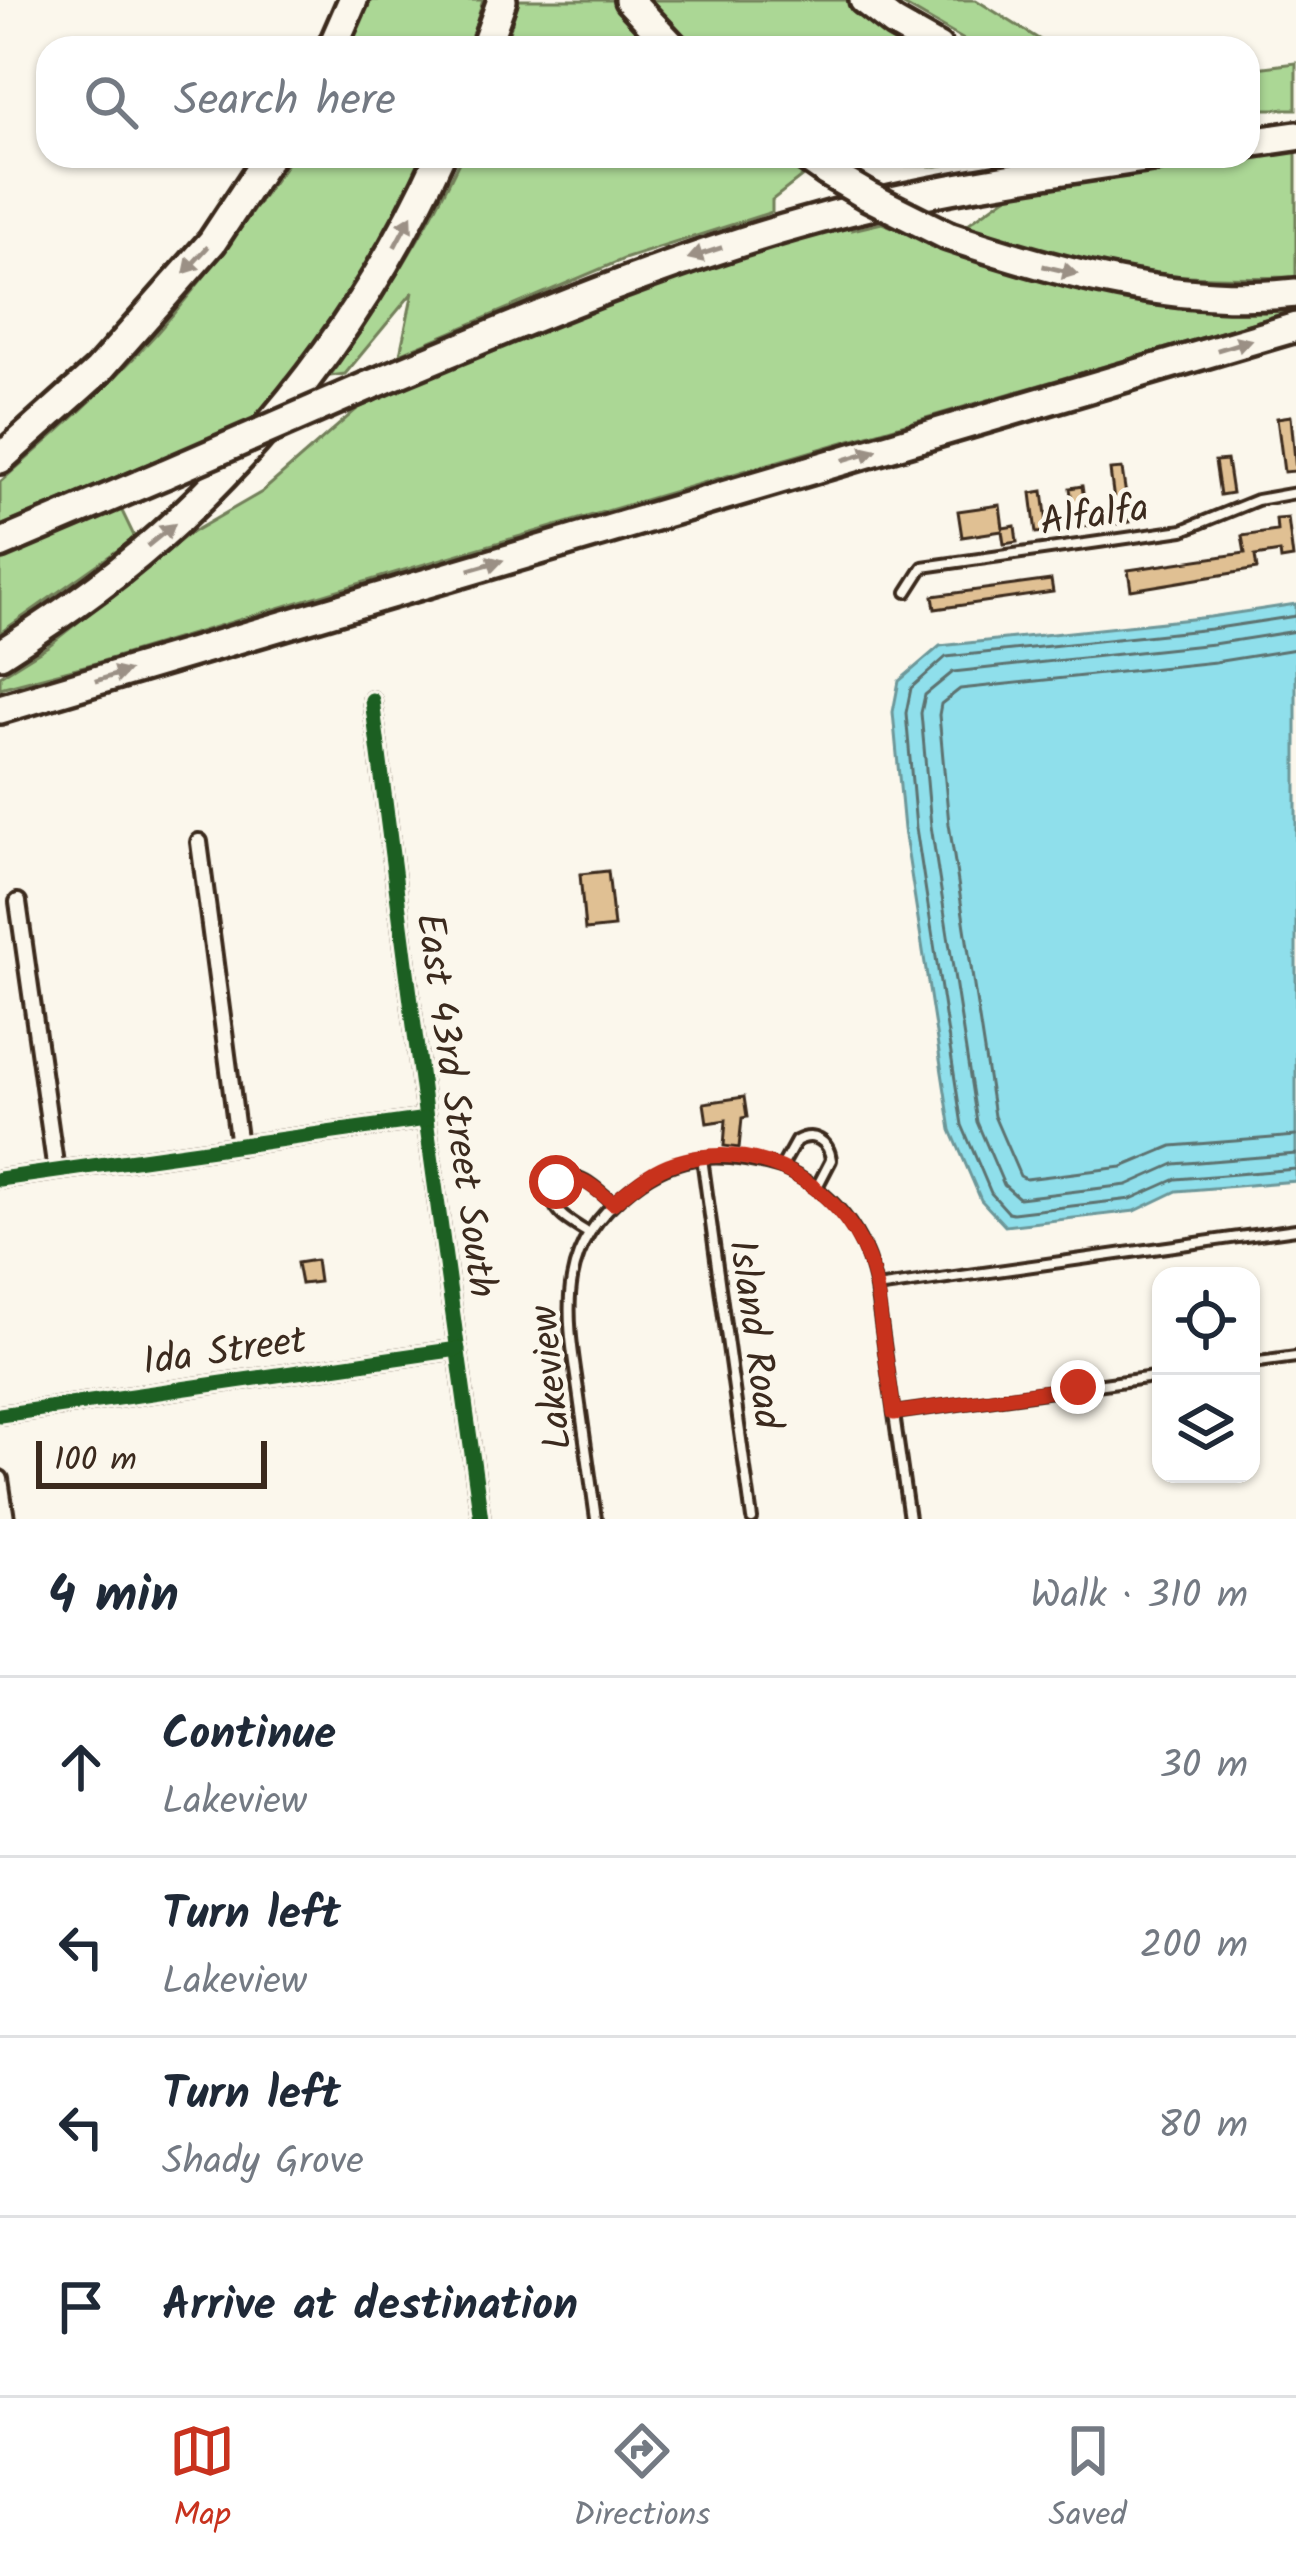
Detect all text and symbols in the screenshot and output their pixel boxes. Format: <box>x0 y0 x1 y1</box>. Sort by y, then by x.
search box <box>36 36 1260 168</box>
text: Search here <box>174 66 396 138</box>
icon: search <box>78 69 144 135</box>
one-way arrow <box>392 213 412 248</box>
one-way arrow <box>183 245 210 275</box>
one-way arrow <box>686 245 723 263</box>
one-way arrow <box>1042 262 1080 281</box>
one-way arrow <box>1217 335 1253 353</box>
one-way arrow <box>842 445 879 463</box>
street label: Alfalfa <box>1036 479 1153 555</box>
one-way arrow <box>146 522 176 548</box>
one-way arrow <box>468 555 505 573</box>
one-way arrow <box>94 666 131 684</box>
street label: East 43rd Street South <box>396 909 512 1302</box>
route start <box>529 1155 583 1209</box>
street label: Island Road <box>709 1236 797 1435</box>
map controls <box>1152 1267 1260 1483</box>
button: locate <box>1152 1267 1260 1375</box>
street label: Lakeview <box>514 1302 591 1453</box>
street label: Ida Street <box>139 1311 311 1395</box>
route end <box>1051 1360 1105 1414</box>
button: layers <box>1152 1375 1260 1483</box>
scale bar <box>36 1435 267 1488</box>
text: 100 m <box>54 1435 137 1488</box>
text: 4 min <box>48 1557 179 1638</box>
text: Walk · 310 m <box>1030 1566 1248 1628</box>
text: Continue <box>162 1700 336 1772</box>
icon: ahead <box>48 1734 114 1800</box>
text: 30 m <box>1160 1736 1248 1798</box>
text: Lakeview <box>162 1772 307 1834</box>
text: Turn left <box>162 1880 341 1952</box>
icon: left <box>48 1914 114 1980</box>
text: 200 m <box>1140 1916 1248 1978</box>
text: Lakeview <box>162 1952 307 2014</box>
text: Turn left <box>162 2060 341 2132</box>
icon: left <box>48 2094 114 2160</box>
text: 80 m <box>1158 2096 1248 2158</box>
text: Shady Grove <box>162 2132 364 2194</box>
text: Arrive at destination <box>162 2271 578 2343</box>
icon: arrive <box>48 2274 114 2340</box>
tab: Map <box>169 2418 235 2543</box>
tab: Directions <box>573 2418 710 2543</box>
tab: Saved <box>1049 2418 1127 2543</box>

